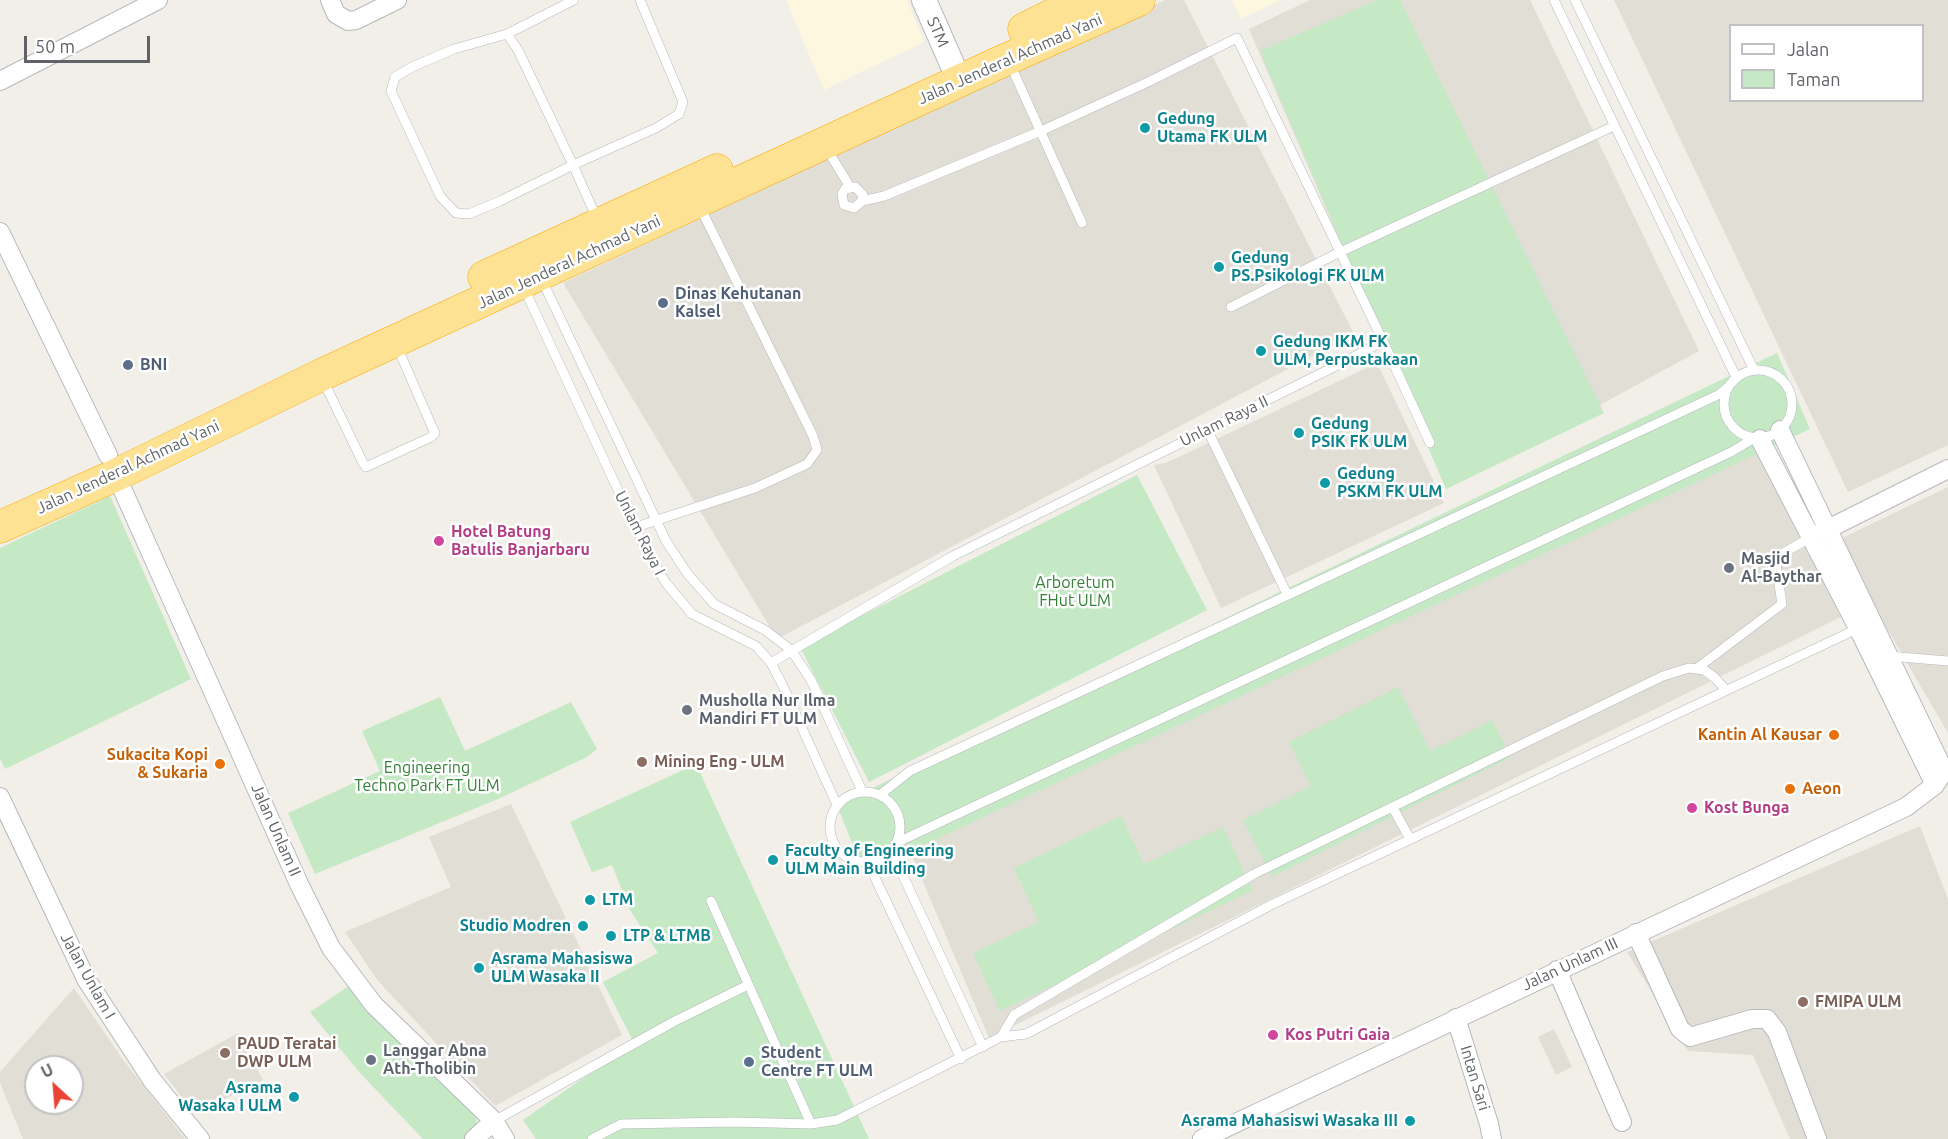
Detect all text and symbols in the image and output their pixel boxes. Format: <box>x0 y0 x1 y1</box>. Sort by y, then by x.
street label: Jalan Jenderal Achmad Yani <box>915 10 1105 108</box>
street label: STM <box>923 14 953 50</box>
scale bar <box>27 24 153 62</box>
legend <box>1729 24 1924 102</box>
text: 50 m <box>35 36 75 56</box>
text: Jalan <box>1787 39 1829 59</box>
text: Taman <box>1787 69 1841 89</box>
place label: Gedung Utama FK ULM <box>1157 109 1268 147</box>
marker: Gedung Utama FK ULM <box>1138 121 1152 135</box>
street label: Jalan Jenderal Achmad Yani <box>475 211 663 313</box>
place label: Gedung PS.Psikologi FK ULM <box>1231 248 1384 286</box>
marker: Gedung PS.Psikologi FK ULM <box>1212 260 1226 274</box>
place label: Dinas Kehutanan Kalsel <box>675 284 801 322</box>
marker: Dinas Kehutanan Kalsel <box>656 296 670 310</box>
place label: Gedung IKM FK ULM, Perpustakaan <box>1273 332 1418 370</box>
marker: Gedung IKM FK ULM, Perpustakaan <box>1254 344 1268 358</box>
place label: BNI <box>140 355 167 375</box>
marker: BNI <box>121 358 135 372</box>
street label: Unlam Raya II <box>1177 391 1271 451</box>
place label: Gedung PSIK FK ULM <box>1311 414 1407 452</box>
street label: Jalan Jenderal Achmad Yani <box>34 416 222 518</box>
marker: Gedung PSIK FK ULM <box>1292 426 1306 440</box>
place label: Gedung PSKM FK ULM <box>1337 464 1443 502</box>
marker: Gedung PSKM FK ULM <box>1318 476 1332 490</box>
street label: Unlam Raya I <box>611 488 669 578</box>
place label: Hotel Batung Batulis Banjarbaru <box>451 522 590 560</box>
marker: Hotel Batung Batulis Banjarbaru <box>432 534 446 548</box>
place label: Masjid Al-Baythar <box>1741 549 1821 587</box>
marker: Masjid Al-Baythar <box>1722 561 1736 575</box>
park label: Arboretum FHut ULM <box>1035 573 1115 611</box>
place label: Musholla Nur Ilma Mandiri FT ULM <box>699 691 835 729</box>
marker: Musholla Nur Ilma Mandiri FT ULM <box>680 703 694 717</box>
place label: Kantin Al Kausar <box>1698 725 1822 745</box>
marker: Kantin Al Kausar <box>1827 728 1841 742</box>
place label: Sukacita Kopi & Sukaria <box>107 745 208 783</box>
place label: Mining Eng - ULM <box>654 752 784 772</box>
marker: Mining Eng - ULM <box>635 755 649 769</box>
marker: Sukacita Kopi & Sukaria <box>213 757 227 771</box>
park label: Engineering Techno Park FT ULM <box>354 758 500 796</box>
place label: Aeon <box>1802 779 1841 799</box>
street label: Jalan Unlam II <box>247 781 305 879</box>
marker: Aeon <box>1783 782 1797 796</box>
place label: Kost Bunga <box>1704 798 1789 818</box>
marker: Kost Bunga <box>1685 801 1699 815</box>
place label: Faculty of Engineering ULM Main Building <box>785 841 954 879</box>
marker: Faculty of Engineering ULM Main Building <box>766 853 780 867</box>
place label: LTM <box>602 890 633 910</box>
marker: LTM <box>583 893 597 907</box>
place label: Studio Modren <box>460 916 571 936</box>
marker: Studio Modren <box>576 919 590 933</box>
place label: LTP & LTMB <box>623 926 711 946</box>
marker: LTP & LTMB <box>604 929 618 943</box>
street label: Jalan Unlam I <box>56 930 120 1022</box>
street label: Jalan Unlam III <box>1519 933 1621 995</box>
place label: Asrama Mahasiswa ULM Wasaka II <box>491 949 633 987</box>
marker: Asrama Mahasiswa ULM Wasaka II <box>472 961 486 975</box>
place label: FMIPA ULM <box>1815 992 1901 1012</box>
marker: FMIPA ULM <box>1796 995 1810 1009</box>
place label: Kos Putri Gaia <box>1285 1025 1390 1045</box>
marker: Kos Putri Gaia <box>1266 1028 1280 1042</box>
place label: PAUD Teratai DWP ULM <box>237 1034 336 1072</box>
place label: Langgar Abna Ath-Tholibin <box>383 1041 487 1079</box>
place label: Student Centre FT ULM <box>761 1043 873 1081</box>
street label: Intan Sari <box>1456 1043 1494 1113</box>
marker: PAUD Teratai DWP ULM <box>218 1046 232 1060</box>
marker: Langgar Abna Ath-Tholibin <box>364 1053 378 1067</box>
north arrow <box>24 1055 84 1115</box>
marker: Student Centre FT ULM <box>742 1055 756 1069</box>
text: U <box>38 1060 56 1081</box>
place label: Asrama Wasaka I ULM <box>178 1078 282 1116</box>
marker: Asrama Wasaka I ULM <box>287 1090 301 1104</box>
place label: Asrama Mahasiswi Wasaka III <box>1181 1111 1398 1131</box>
marker: Asrama Mahasiswi Wasaka III <box>1403 1114 1417 1128</box>

